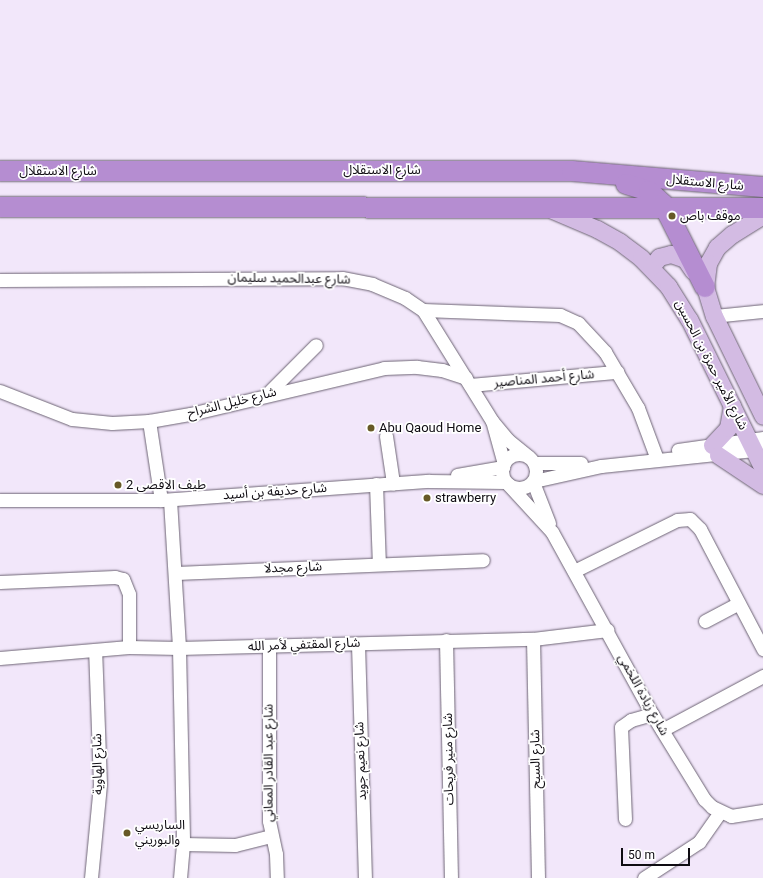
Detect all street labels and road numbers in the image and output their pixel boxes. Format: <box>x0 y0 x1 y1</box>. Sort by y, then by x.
street label: شارع الاستقلال <box>343 162 421 178</box>
street label: شارع الاستقلال <box>19 163 97 179</box>
street label: شارع الاستقلال <box>666 172 744 194</box>
street label: شارع عبدالحميد سليمان <box>227 270 351 288</box>
street label: شارع الأمير حمزة بن الحسين <box>671 297 751 433</box>
street label: شارع أحمد المناصير <box>493 367 595 391</box>
street label: شارع خليل الشراح <box>186 384 278 422</box>
street label: شارع حذيفة بن أسيد <box>222 481 328 503</box>
street label: شارع مجدلا <box>264 559 322 577</box>
street label: شارع المقتفي لأمر الله <box>248 635 360 655</box>
street label: شارع زيادة اللخمي <box>614 651 672 739</box>
street label: شارع عبد القادر المعاني <box>261 704 277 822</box>
street label: شارع منير فريحات <box>440 713 458 805</box>
street label: شارع نعيم جويد <box>352 721 370 801</box>
street label: شارع السيح <box>528 729 544 789</box>
street label: شارع الهاوية <box>90 733 106 795</box>

